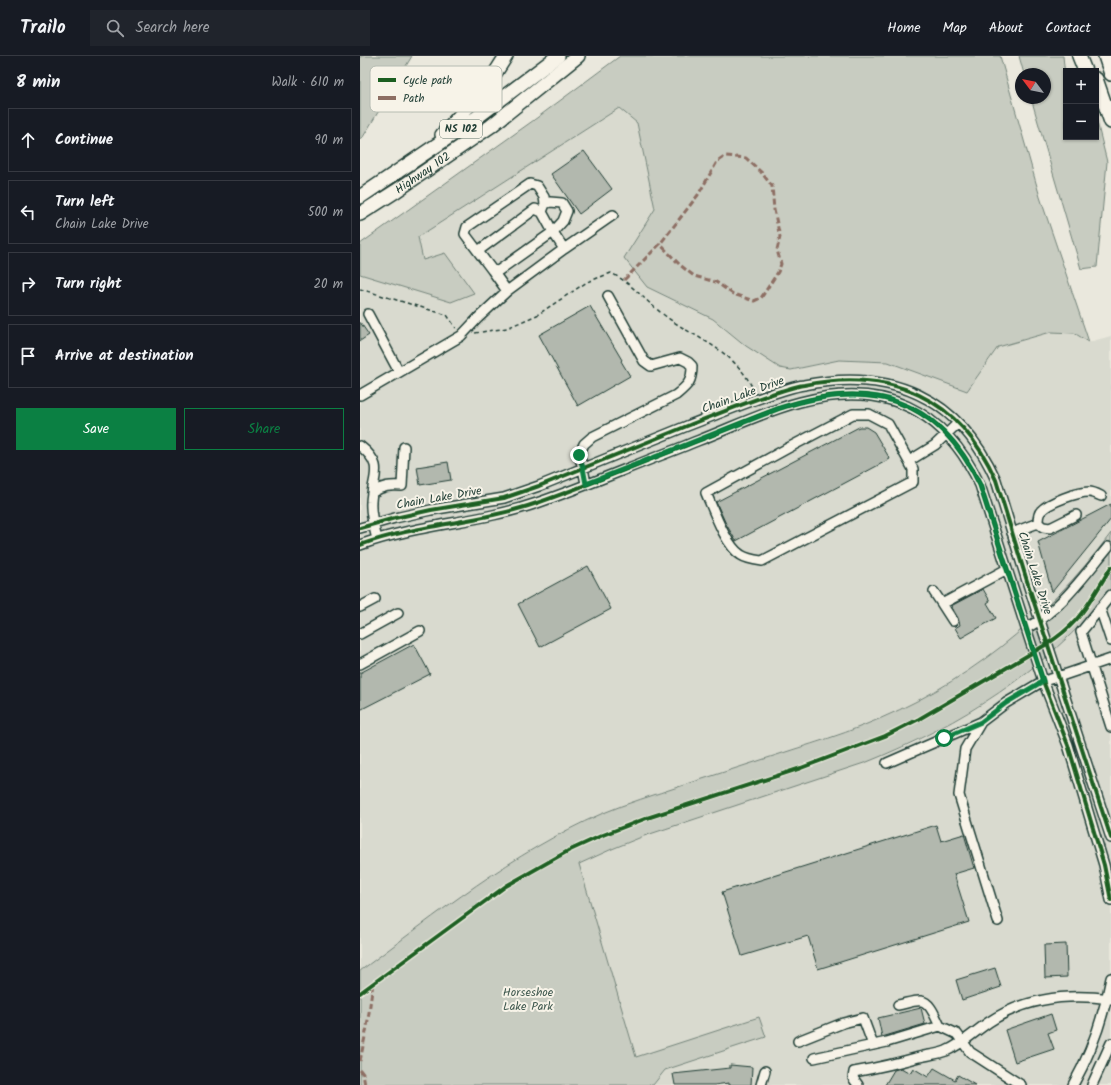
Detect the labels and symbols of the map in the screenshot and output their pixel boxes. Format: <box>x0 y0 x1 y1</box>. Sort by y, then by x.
legend <box>370 66 502 112</box>
north arrow <box>1015 68 1051 104</box>
text: Cycle path <box>403 72 452 90</box>
text: Path <box>403 90 424 108</box>
road number: NS 102 <box>440 120 482 138</box>
street label: Highway 102 <box>391 147 454 199</box>
street label: Chain Lake Drive <box>699 371 787 419</box>
route end <box>570 446 588 464</box>
street label: Chain Lake Drive <box>395 481 484 515</box>
street label: Chain Lake Drive <box>1013 529 1058 618</box>
route start <box>935 729 953 747</box>
park label: Horseshoe Lake Park <box>503 983 554 1016</box>

